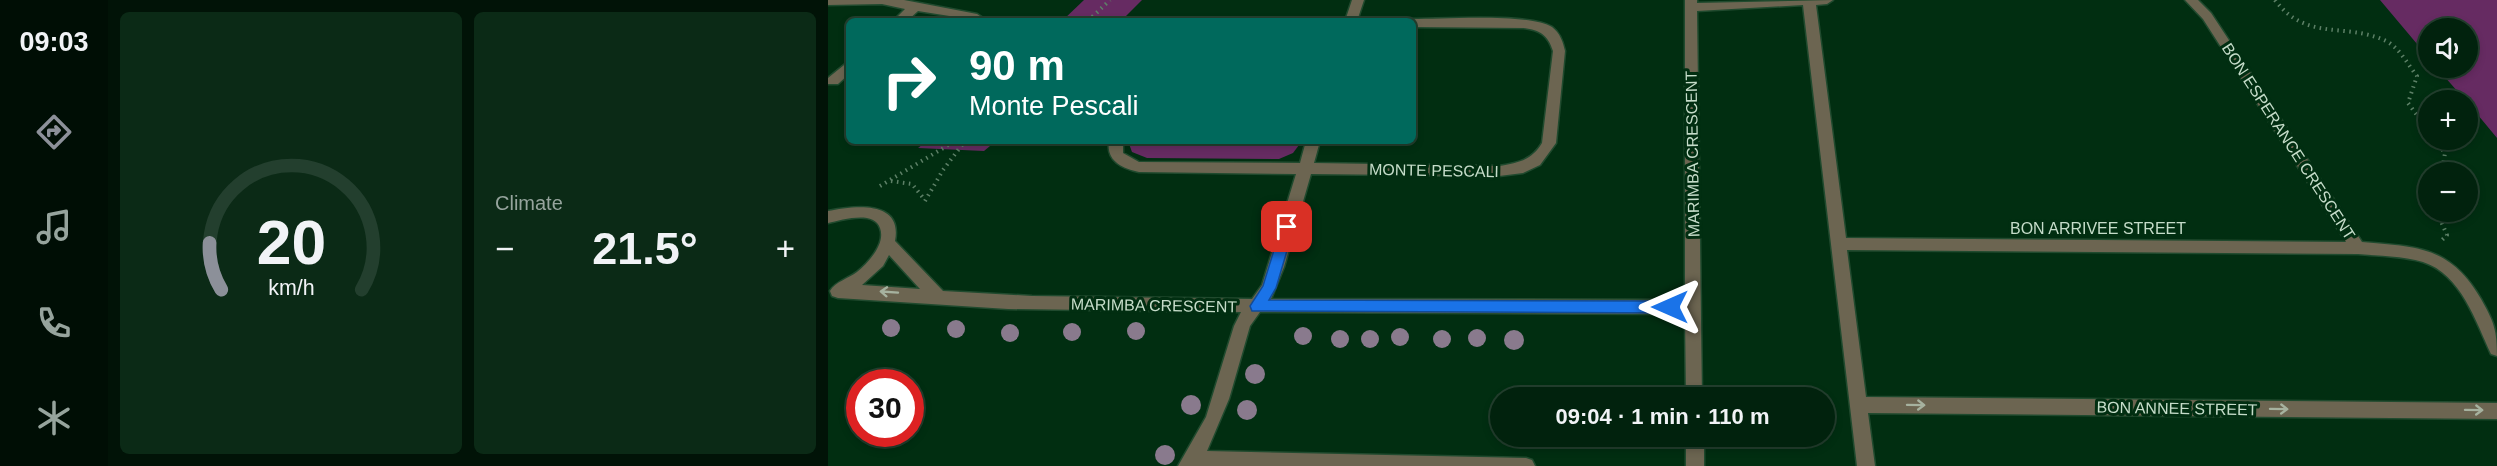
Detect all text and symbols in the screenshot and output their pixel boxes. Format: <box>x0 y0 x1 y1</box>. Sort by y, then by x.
map controls <box>2418 18 2478 222</box>
button: sound <box>2418 18 2478 78</box>
text: 09:03 <box>19 27 89 57</box>
street label: BON ESPERANCE CRESCENT <box>2219 40 2359 243</box>
icon: right <box>870 42 948 120</box>
text: 90 m <box>969 42 1065 89</box>
street label: MARIMBA CRESCENT <box>1683 71 1702 237</box>
button: + <box>2418 90 2478 150</box>
text: Monte Pescali <box>969 91 1139 121</box>
icon: directions <box>33 111 75 153</box>
street label: MONTE PESCALI <box>1369 161 1499 180</box>
button: − <box>2418 162 2478 222</box>
text: Climate <box>495 192 563 214</box>
pin <box>1261 201 1312 252</box>
icon: music <box>33 206 75 248</box>
text: 20 <box>256 208 326 277</box>
icon: arrive <box>1270 210 1303 243</box>
street label: BON ARRIVEE STREET <box>2010 220 2186 237</box>
text: 21.5° <box>592 223 698 274</box>
text: − <box>495 230 514 267</box>
text: + <box>776 230 795 267</box>
position arrow <box>1638 275 1702 339</box>
text: km/h <box>268 276 314 300</box>
one-way arrow <box>879 286 899 297</box>
street label: MARIMBA CRESCENT <box>1071 296 1237 315</box>
icon: phone <box>33 302 75 344</box>
speed limit sign: 30 <box>846 369 924 447</box>
icon: climate <box>33 397 75 439</box>
one-way arrow <box>1905 399 1925 411</box>
street label: BON ANNEE STREET <box>2096 399 2258 418</box>
one-way arrow <box>2268 403 2288 415</box>
text: 09:04 · 1 min · 110 m <box>1556 404 1770 429</box>
one-way arrow <box>2463 405 2483 416</box>

